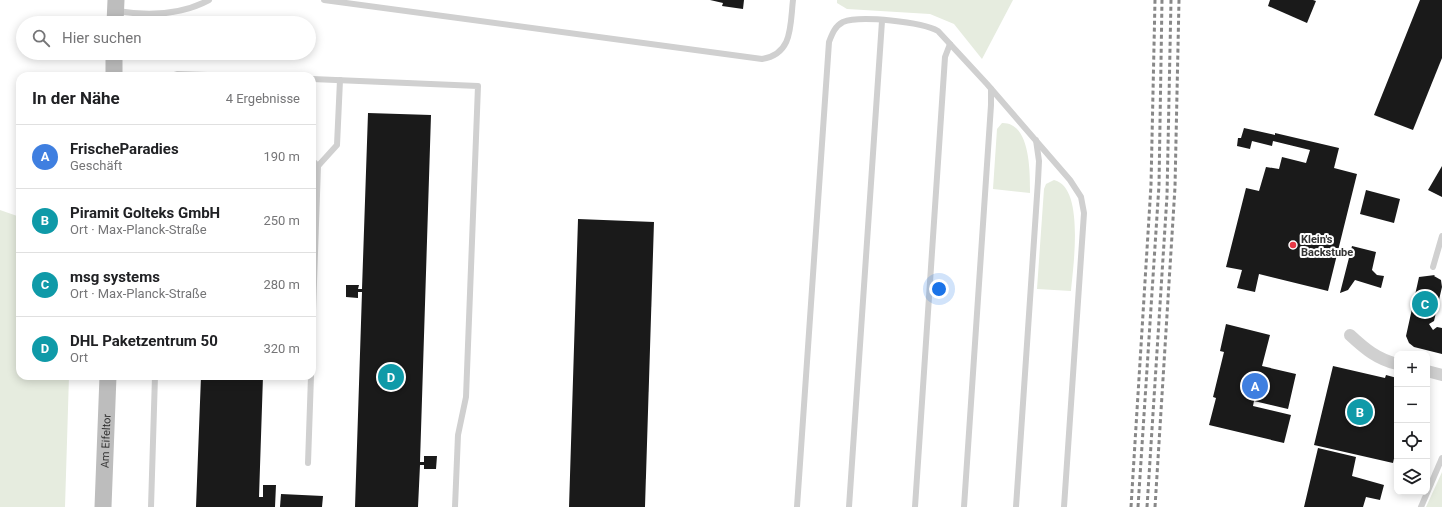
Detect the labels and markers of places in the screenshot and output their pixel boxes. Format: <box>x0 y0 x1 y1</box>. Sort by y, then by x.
place label: Klein's Backstube <box>1301 233 1353 259</box>
marker: Klein's Backstube <box>1288 240 1298 250</box>
pin: C <box>1412 289 1438 319</box>
pin: D <box>378 362 404 392</box>
pin: A <box>1242 371 1268 401</box>
pin: B <box>1347 397 1373 427</box>

